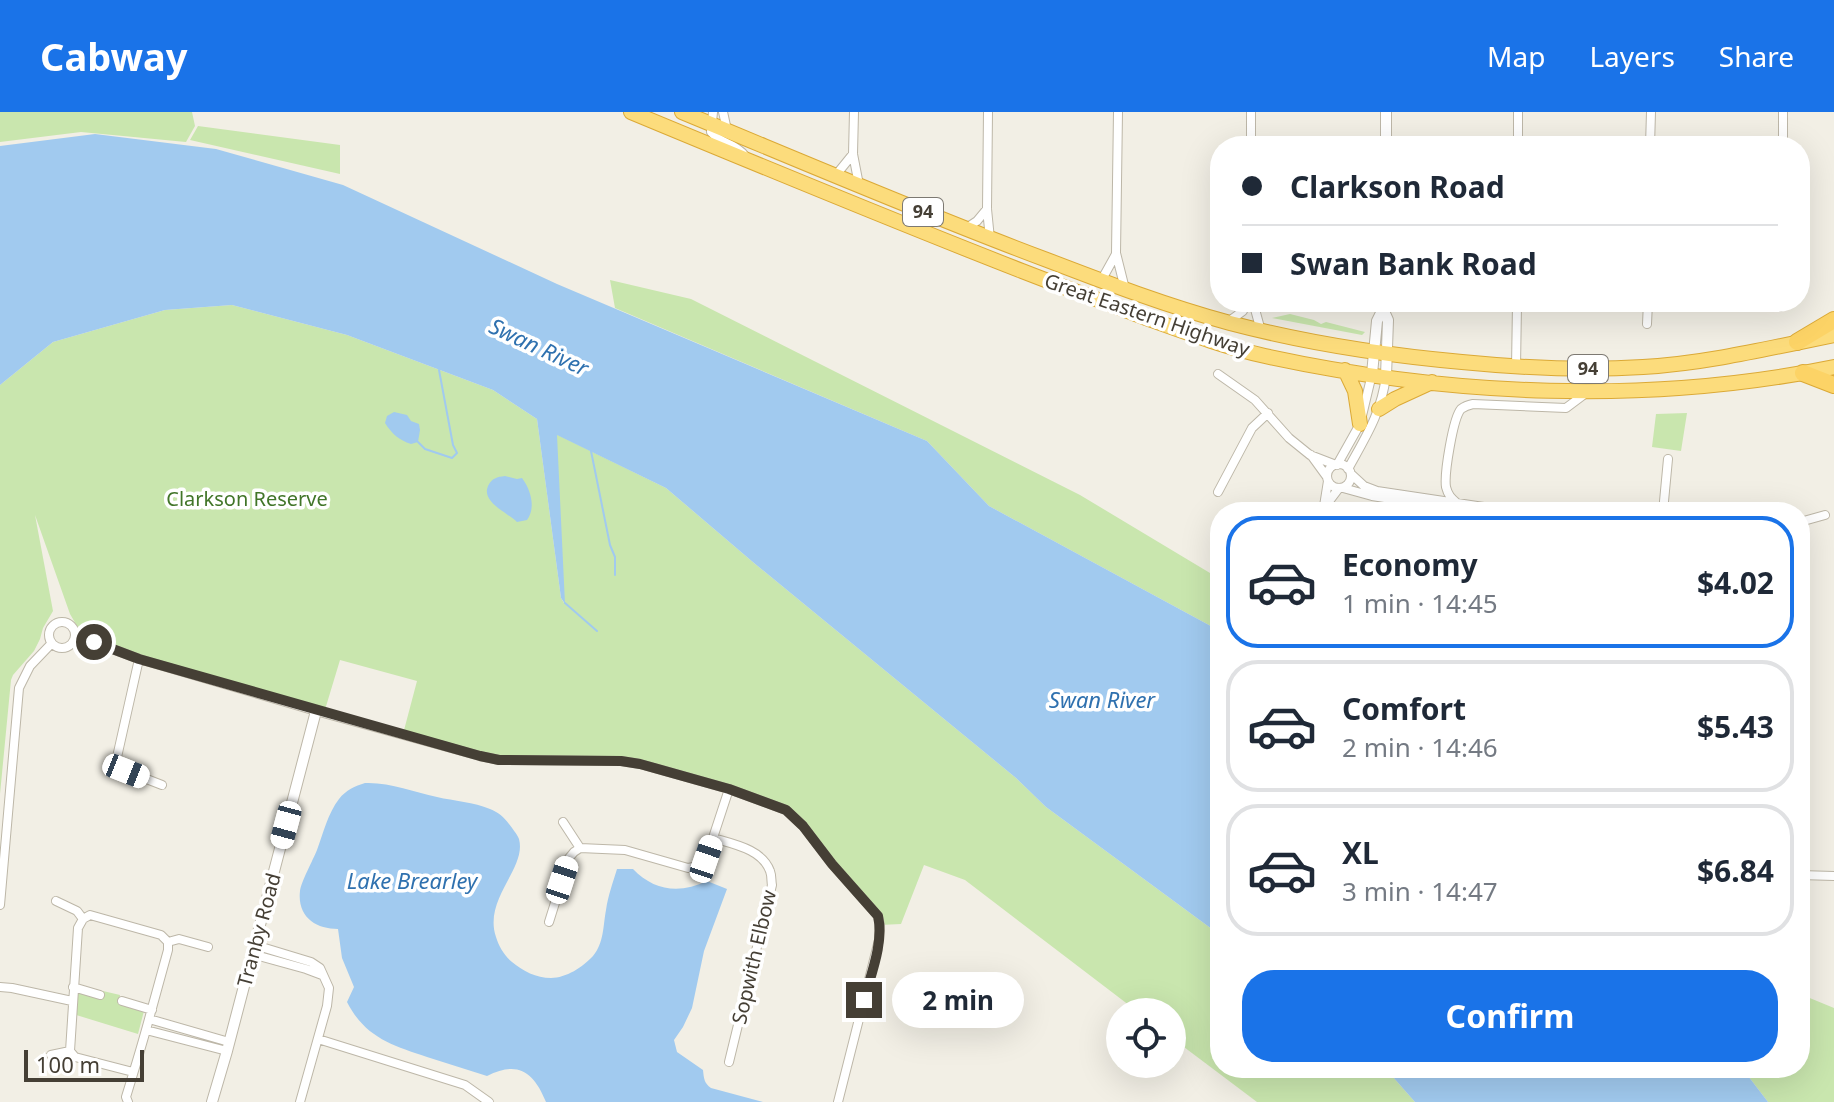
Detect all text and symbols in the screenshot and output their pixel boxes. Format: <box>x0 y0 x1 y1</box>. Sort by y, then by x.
text: Cabway <box>40 30 187 82</box>
text: Map <box>1487 37 1545 75</box>
text: Layers <box>1589 37 1675 75</box>
text: Share <box>1719 37 1794 75</box>
text: Clarkson Road <box>1290 166 1505 207</box>
road number: 94 <box>903 198 943 226</box>
text: Swan Bank Road <box>1290 243 1537 284</box>
street label: Great Eastern Highway <box>1041 267 1254 363</box>
water label: Swan River <box>485 310 595 383</box>
road number: 94 <box>1568 355 1608 383</box>
park label: Clarkson Reserve <box>166 485 328 512</box>
text: Economy <box>1342 544 1478 585</box>
icon: car <box>1246 546 1318 618</box>
text: $4.02 <box>1697 562 1774 603</box>
text: 1 min · 14:45 <box>1342 585 1498 621</box>
route start <box>76 624 112 660</box>
water label: Swan River <box>1049 684 1156 714</box>
text: Comfort <box>1342 688 1466 729</box>
icon: car <box>1246 690 1318 762</box>
text: $5.43 <box>1697 706 1774 747</box>
text: 2 min · 14:46 <box>1342 729 1498 765</box>
car <box>99 751 153 791</box>
car <box>268 799 304 851</box>
car <box>687 832 725 886</box>
text: XL <box>1342 832 1379 873</box>
icon: car <box>1246 834 1318 906</box>
text: $6.84 <box>1697 850 1774 891</box>
car <box>543 853 581 907</box>
water label: Lake Brearley <box>347 865 479 895</box>
street label: Tranby Road <box>230 870 287 990</box>
text: 3 min · 14:47 <box>1342 873 1498 909</box>
street label: Sopwith Elbow <box>725 887 782 1026</box>
button: Confirm <box>1242 970 1778 1062</box>
callout: 2 min <box>892 972 1024 1028</box>
route end <box>846 982 882 1018</box>
text: 2 min <box>922 982 994 1018</box>
map controls <box>1106 998 1186 1078</box>
button: locate <box>1106 998 1186 1078</box>
scale bar <box>24 1046 144 1082</box>
text: 100 m <box>36 1049 100 1079</box>

